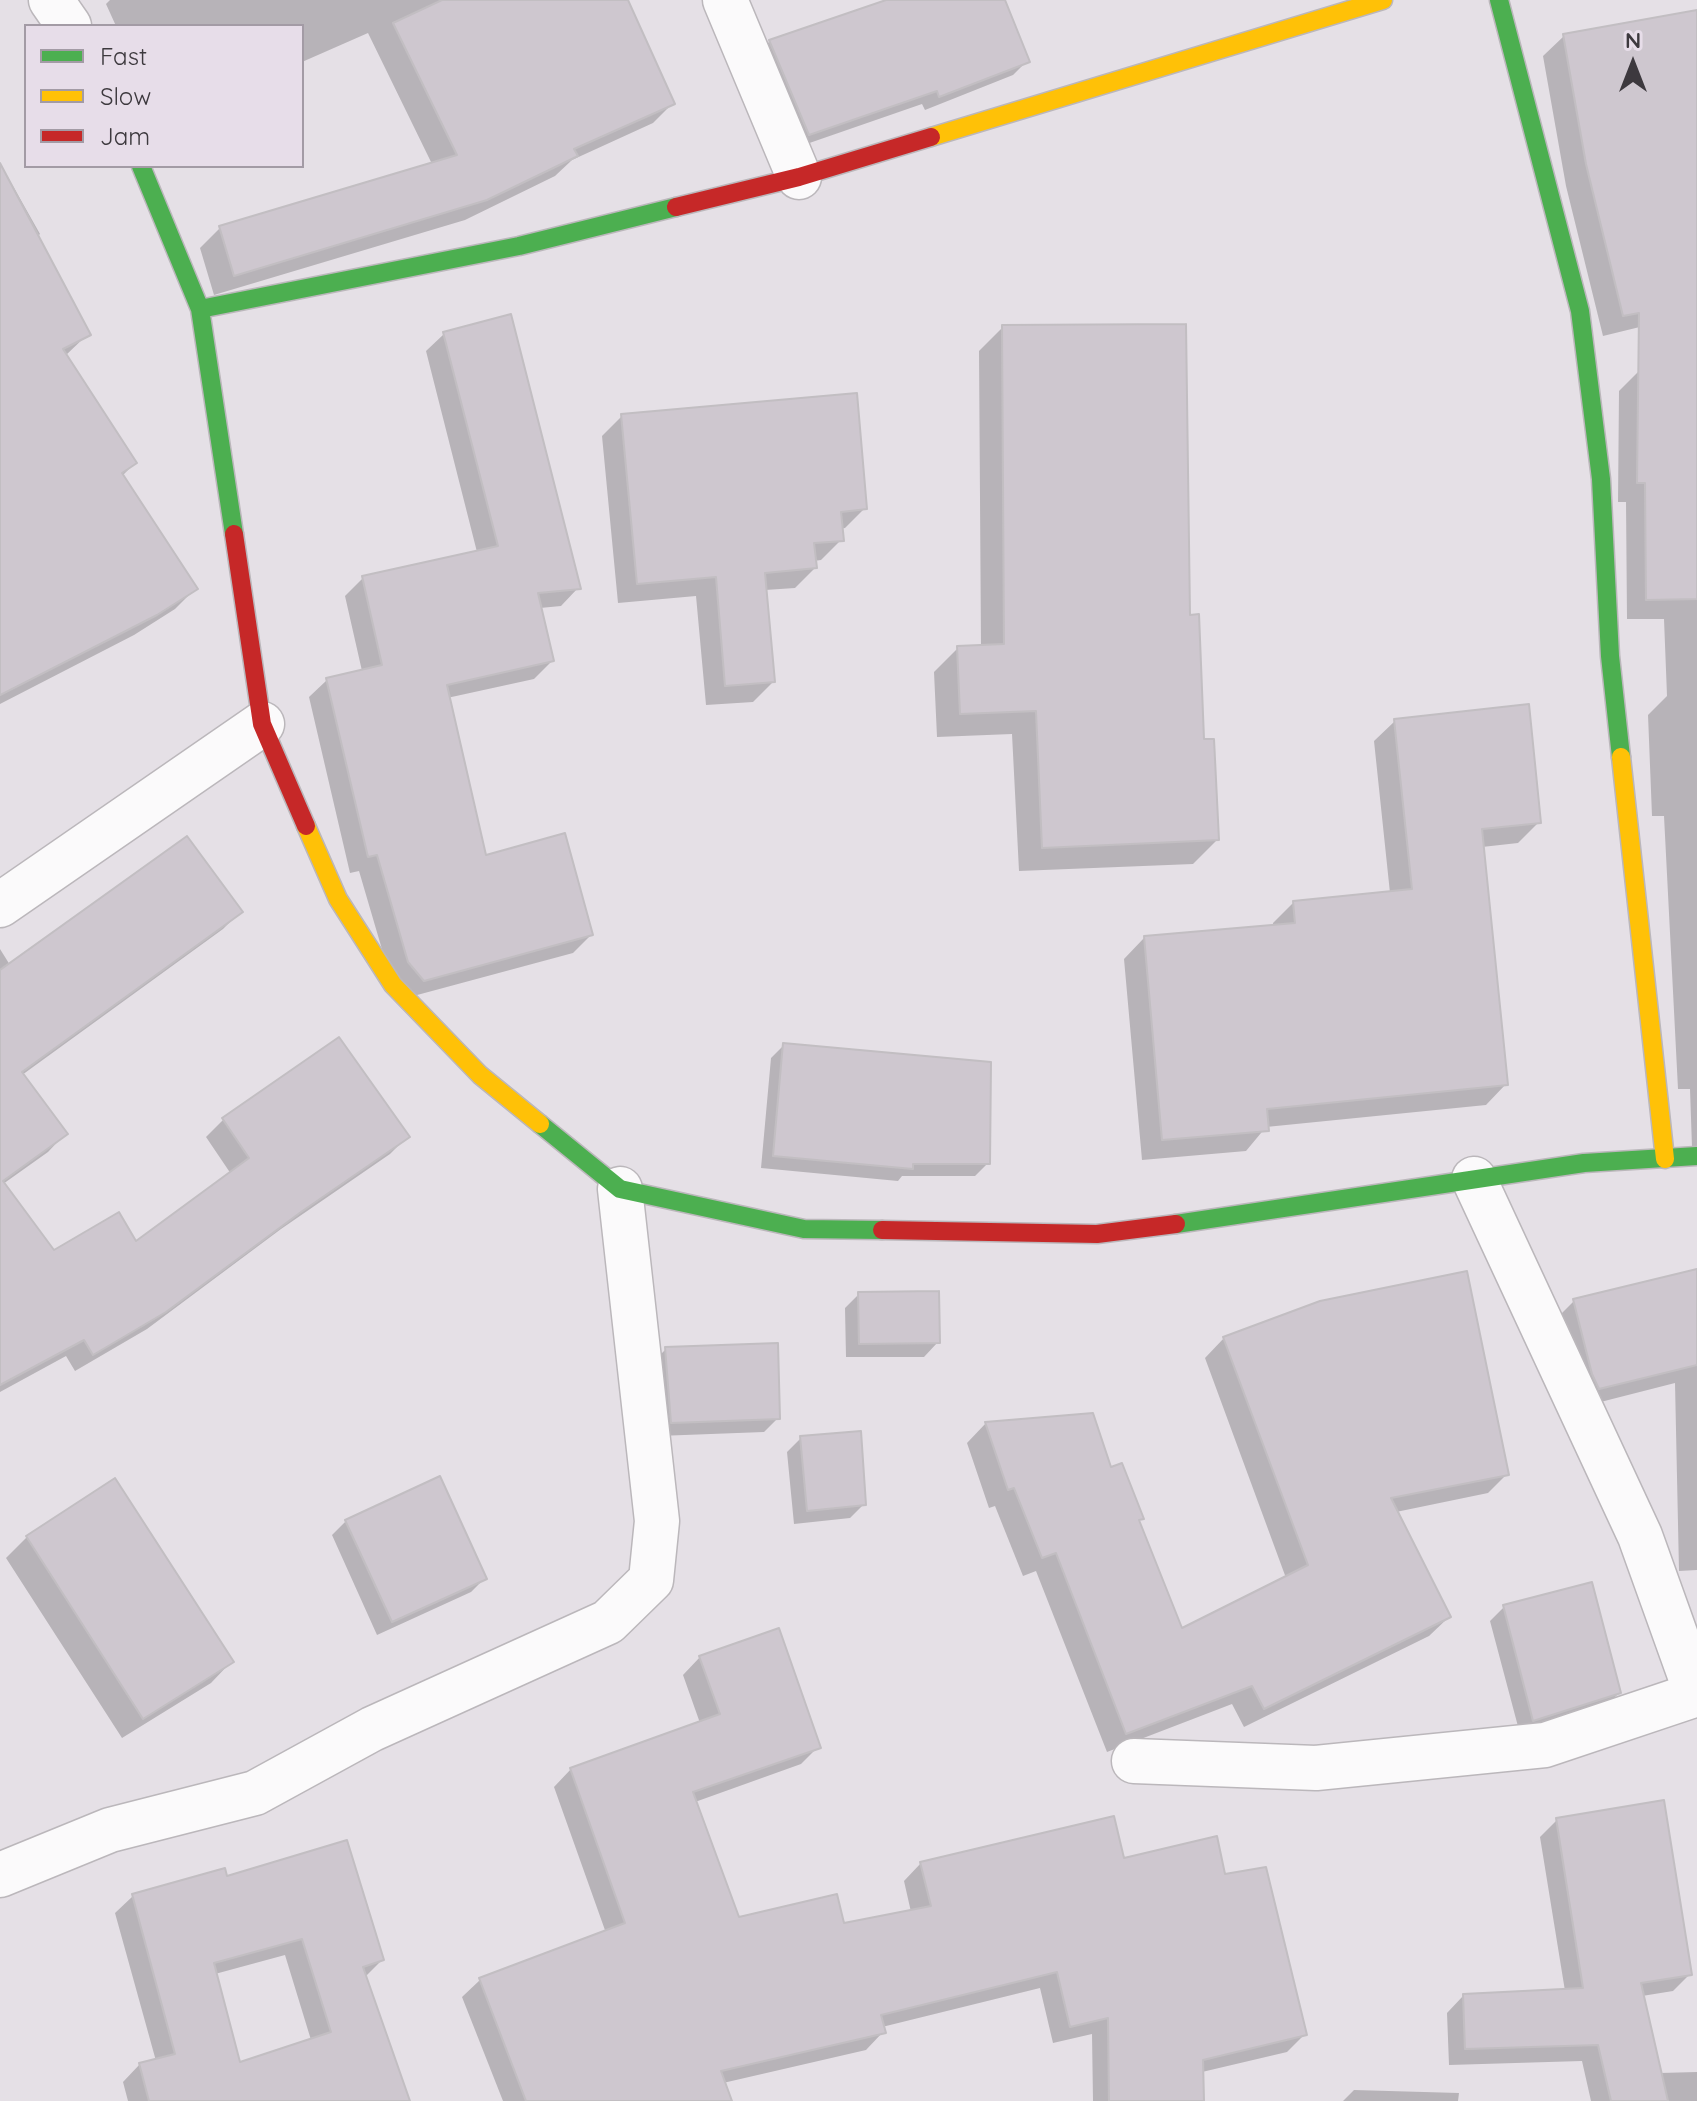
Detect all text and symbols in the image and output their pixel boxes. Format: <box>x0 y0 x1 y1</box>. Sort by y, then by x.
legend <box>24 24 304 168</box>
north arrow <box>1593 24 1673 104</box>
text: N <box>1625 26 1641 54</box>
text: Fast <box>100 41 147 71</box>
text: Slow <box>100 81 151 111</box>
text: Jam <box>100 121 150 151</box>

